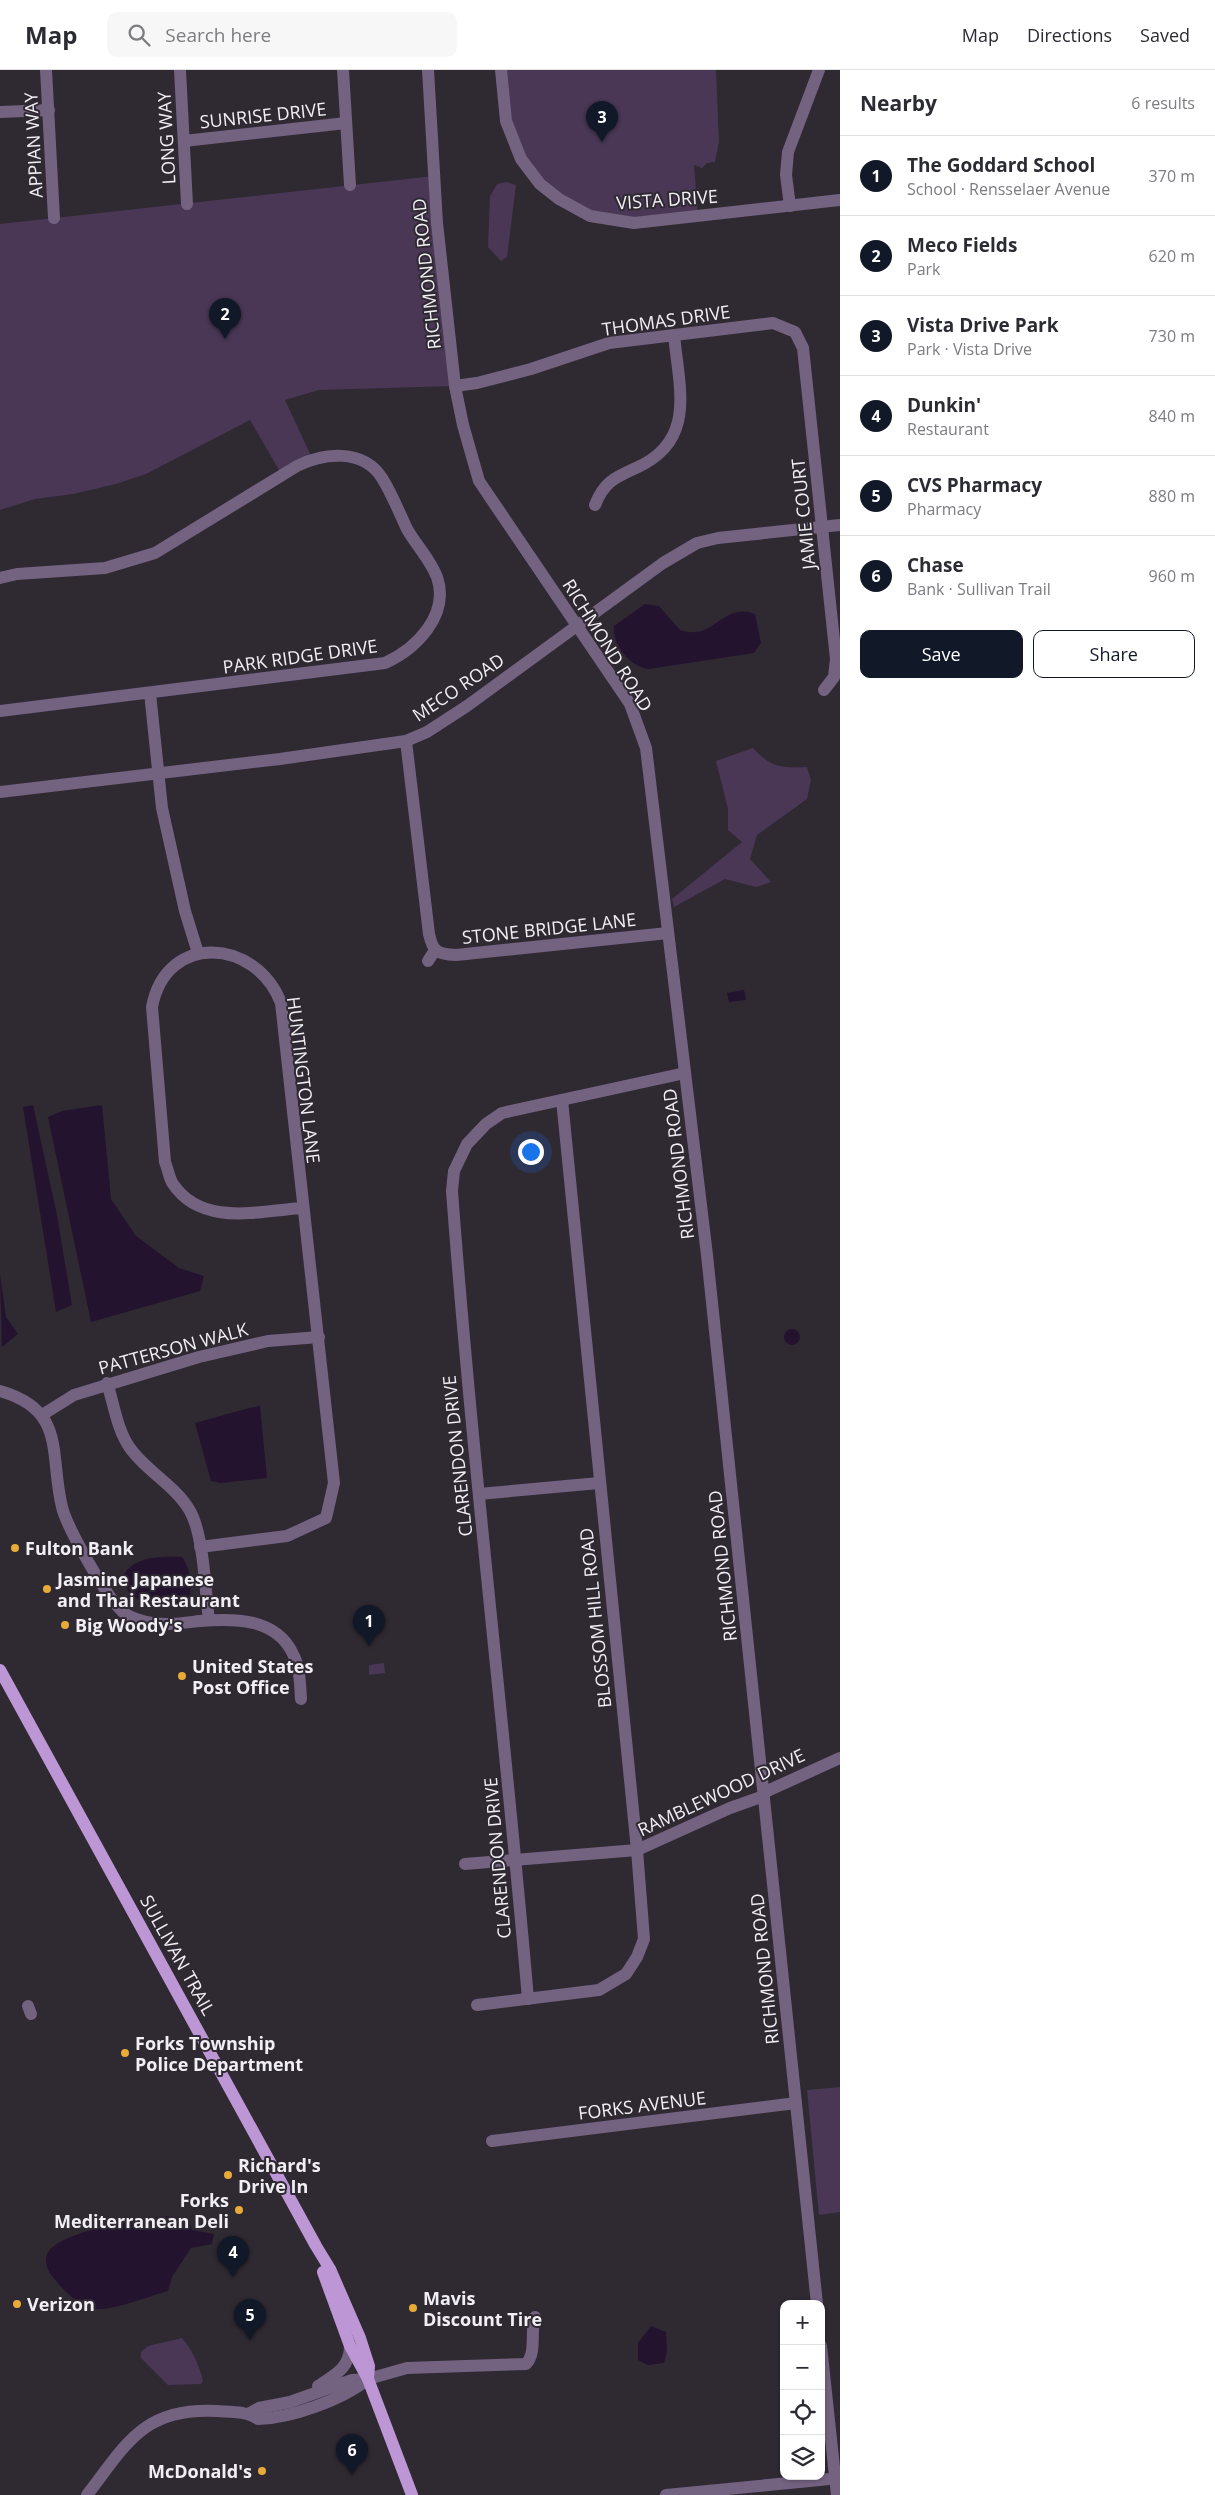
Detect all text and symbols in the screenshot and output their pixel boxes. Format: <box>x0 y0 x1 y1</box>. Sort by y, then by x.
search box <box>107 12 457 57</box>
text: Map <box>25 18 77 51</box>
icon: search <box>125 21 153 49</box>
text: Search here <box>165 22 271 48</box>
text: Map <box>962 23 999 47</box>
text: Directions <box>1027 23 1112 47</box>
text: Saved <box>1140 23 1190 47</box>
text: Nearby <box>860 89 937 117</box>
street label: LONG WAY <box>152 90 180 185</box>
street label: APPIAN WAY <box>18 91 48 198</box>
text: 6 results <box>1131 92 1195 114</box>
street label: SUNRISE DRIVE <box>199 96 327 134</box>
pin: 3 <box>586 101 618 142</box>
text: The Goddard School <box>907 152 1095 178</box>
text: 1 <box>871 165 881 187</box>
text: 370 m <box>1149 165 1195 187</box>
text: School · Rensselaer Avenue <box>907 178 1110 200</box>
street label: VISTA DRIVE <box>616 183 718 215</box>
street label: RICHMOND ROAD <box>406 197 446 351</box>
text: Meco Fields <box>907 232 1017 258</box>
text: 2 <box>871 245 881 267</box>
text: 620 m <box>1149 245 1195 267</box>
text: Park <box>907 258 940 280</box>
pin: 2 <box>209 298 241 339</box>
street label: THOMAS DRIVE <box>600 299 732 341</box>
text: Vista Drive Park <box>907 312 1059 338</box>
text: 3 <box>871 325 881 347</box>
text: 730 m <box>1149 325 1195 347</box>
text: Park · Vista Drive <box>907 338 1032 360</box>
text: Dunkin' <box>907 392 981 418</box>
text: 4 <box>871 405 881 427</box>
text: 840 m <box>1149 405 1195 427</box>
text: Restaurant <box>907 418 989 440</box>
street label: JAMIE COURT <box>785 457 821 573</box>
text: CVS Pharmacy <box>907 472 1042 498</box>
text: 5 <box>871 485 881 507</box>
text: 880 m <box>1149 485 1195 507</box>
text: Pharmacy <box>907 498 981 520</box>
text: Chase <box>907 552 964 578</box>
text: 6 <box>871 565 881 587</box>
text: 960 m <box>1149 565 1195 587</box>
street label: RICHMOND ROAD <box>558 574 658 716</box>
text: Bank · Sullivan Trail <box>907 578 1051 600</box>
button: Save <box>860 630 1023 678</box>
button: Share <box>1033 630 1195 678</box>
street label: PARK RIDGE DRIVE <box>221 633 379 679</box>
street label: MECO ROAD <box>407 647 509 727</box>
street label: STONE BRIDGE LANE <box>461 907 637 949</box>
street label: HUNTINGTON LANE <box>282 995 326 1165</box>
street label: RICHMOND ROAD <box>657 1087 699 1241</box>
your location <box>518 1139 544 1165</box>
street label: PATTERSON WALK <box>96 1316 251 1379</box>
street label: CLARENDON DRIVE <box>437 1374 477 1538</box>
street label: RICHMOND ROAD <box>702 1489 742 1643</box>
street label: BLOSSOM HILL ROAD <box>574 1527 616 1709</box>
place label: Fulton Bank <box>25 1536 134 1560</box>
marker: Fulton Bank <box>9 1542 21 1554</box>
place label: Jasmine Japanese and Thai Restaurant <box>55 1567 240 1612</box>
marker: Jasmine Japanese and Thai Restaurant <box>41 1583 53 1595</box>
pin: 1 <box>353 1605 385 1646</box>
place label: Big Woody's <box>75 1613 183 1637</box>
marker: Big Woody's <box>59 1619 71 1631</box>
place label: United States Post Office <box>192 1654 313 1699</box>
marker: United States Post Office <box>176 1670 188 1682</box>
street label: RAMBLEWOOD DRIVE <box>633 1743 809 1841</box>
street label: CLARENDON DRIVE <box>478 1776 516 1940</box>
street label: SULLIVAN TRAIL <box>135 1891 221 2019</box>
street label: RICHMOND ROAD <box>744 1892 784 2046</box>
place label: Forks Township Police Department <box>135 2031 303 2076</box>
marker: Forks Township Police Department <box>119 2047 131 2059</box>
street label: FORKS AVENUE <box>577 2085 707 2125</box>
place label: Richard's Drive In <box>238 2153 321 2198</box>
marker: Richard's Drive In <box>222 2169 234 2181</box>
place label: Forks Mediterranean Deli <box>54 2188 229 2233</box>
marker: Forks Mediterranean Deli <box>233 2204 245 2216</box>
pin: 4 <box>217 2236 249 2277</box>
place label: Mavis Discount Tire <box>423 2286 542 2331</box>
place label: Verizon <box>27 2292 95 2316</box>
marker: Verizon <box>11 2298 23 2310</box>
pin: 5 <box>234 2299 266 2340</box>
map controls <box>780 2300 825 2480</box>
button: + <box>780 2300 825 2345</box>
marker: Mavis Discount Tire <box>407 2302 419 2314</box>
button: − <box>780 2345 825 2390</box>
button: locate <box>780 2390 825 2435</box>
pin: 6 <box>336 2434 368 2475</box>
button: layers <box>780 2435 825 2480</box>
place label: McDonald's <box>148 2459 252 2483</box>
marker: McDonald's <box>256 2465 268 2477</box>

